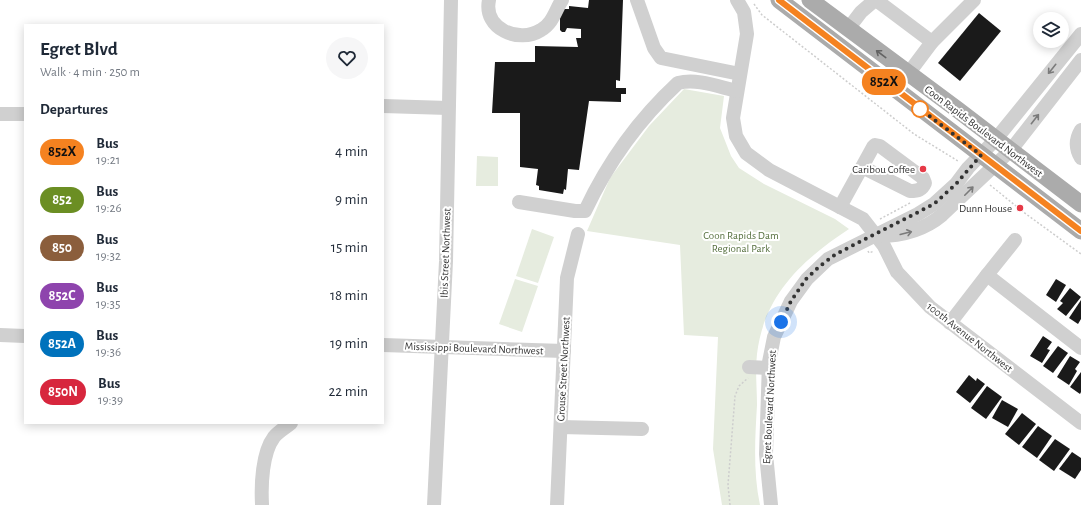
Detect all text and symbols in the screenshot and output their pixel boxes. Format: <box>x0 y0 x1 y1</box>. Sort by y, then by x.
map controls <box>1033 12 1069 48</box>
button: layers <box>1033 12 1069 48</box>
button: heart <box>326 37 368 79</box>
text: Egret Blvd <box>40 40 118 59</box>
one-way arrow <box>876 50 887 58</box>
one-way arrow <box>1048 64 1057 75</box>
text: Walk · 4 min · 250 m <box>40 66 140 79</box>
line badge: 852X <box>856 69 912 95</box>
text: 852X <box>870 75 898 89</box>
street label: Coon Rapids Boulevard Northwest <box>923 83 1045 180</box>
unlabelled marker <box>911 100 929 118</box>
text: Departures <box>40 102 108 117</box>
one-way arrow <box>1030 114 1039 125</box>
text: Bus <box>96 136 119 151</box>
text: 4 min <box>335 144 368 159</box>
text: 852X <box>48 145 76 159</box>
text: 19:21 <box>96 154 120 167</box>
place label: Caribou Coffee <box>852 164 915 175</box>
marker: Caribou Coffee <box>918 164 928 174</box>
text: Bus <box>96 184 118 199</box>
one-way arrow <box>964 186 974 196</box>
text: 9 min <box>335 192 368 207</box>
text: 852 <box>52 193 72 207</box>
text: 19:26 <box>96 202 122 215</box>
place label: Dunn House <box>959 203 1012 214</box>
marker: Dunn House <box>1015 203 1025 213</box>
street label: Ibis Street Northwest <box>438 207 453 298</box>
one-way arrow <box>899 229 912 236</box>
park label: Coon Rapids Dam Regional Park <box>703 230 779 254</box>
text: Bus <box>96 232 118 247</box>
text: 15 min <box>331 240 368 255</box>
text: 850 <box>52 241 72 255</box>
text: 19:32 <box>96 250 121 263</box>
text: Bus <box>96 280 118 295</box>
text: 18 min <box>330 288 368 303</box>
text: 852C <box>49 289 75 303</box>
text: 19:35 <box>96 298 120 311</box>
street label: 100th Avenue Northwest <box>925 301 1015 374</box>
your location <box>771 312 791 332</box>
street label: Grouse Street Northwest <box>555 316 572 422</box>
text: Bus <box>96 328 118 343</box>
text: 19 min <box>330 336 368 351</box>
text: 852A <box>48 337 76 351</box>
street label: Mississippi Boulevard Northwest <box>404 341 544 356</box>
text: 19:36 <box>96 346 121 359</box>
street label: Egret Boulevard Northwest <box>761 349 778 464</box>
text: Bus <box>98 376 120 391</box>
text: 22 min <box>329 384 368 399</box>
text: 850N <box>48 385 78 399</box>
text: 19:39 <box>98 394 123 407</box>

